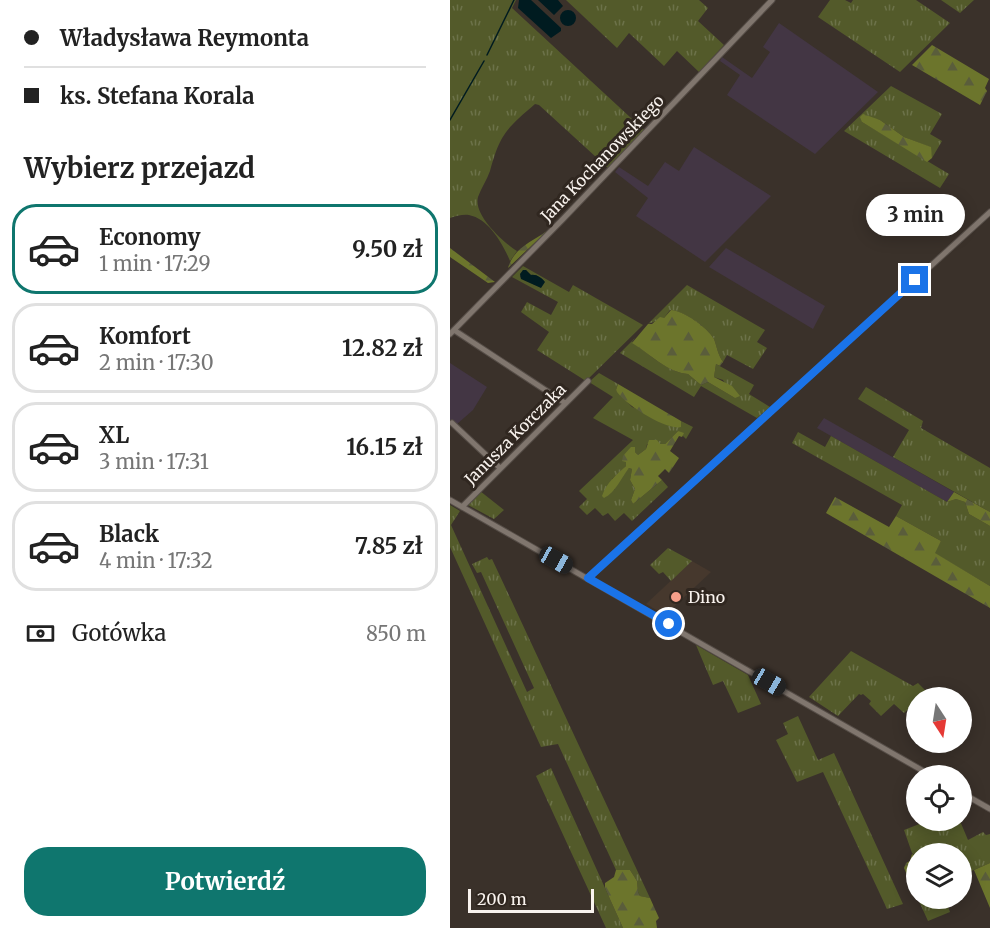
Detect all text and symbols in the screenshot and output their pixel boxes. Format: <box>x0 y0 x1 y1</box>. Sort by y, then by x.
text: Władysława Reymonta <box>60 24 309 52</box>
text: ks. Stefana Korala <box>60 82 254 110</box>
street label: Jana Kochanowskiego <box>536 90 668 226</box>
text: Wybierz przejazd <box>24 151 255 185</box>
callout: 3 min <box>866 193 964 235</box>
text: 3 min <box>887 202 944 227</box>
icon: car <box>27 222 81 276</box>
text: Economy <box>99 223 200 251</box>
text: 9.50 zł <box>352 235 423 263</box>
text: 1 min · 17:29 <box>99 251 211 276</box>
route end <box>901 266 928 293</box>
icon: car <box>27 321 81 375</box>
text: Komfort <box>99 322 191 350</box>
text: 12.82 zł <box>342 334 423 362</box>
text: 2 min · 17:30 <box>99 350 214 375</box>
street label: Janusza Korczaka <box>459 379 570 490</box>
icon: car <box>27 420 81 474</box>
text: XL <box>99 421 129 449</box>
text: 16.15 zł <box>346 433 423 461</box>
text: 3 min · 17:31 <box>99 449 209 474</box>
icon: car <box>27 519 81 573</box>
text: Black <box>99 520 159 548</box>
text: 7.85 zł <box>355 532 423 560</box>
car <box>536 543 576 577</box>
text: 4 min · 17:32 <box>99 548 213 573</box>
place label: Dino <box>688 587 725 607</box>
marker: Dino <box>669 590 683 604</box>
route start <box>655 610 682 637</box>
icon: cash <box>24 617 57 650</box>
text: Gotówka <box>72 619 166 647</box>
text: 850 m <box>366 621 426 646</box>
car <box>749 665 789 699</box>
north arrow <box>906 687 972 753</box>
map controls <box>906 687 972 909</box>
button: locate <box>906 765 972 831</box>
button: layers <box>906 843 972 909</box>
button: Potwierdź <box>24 847 426 916</box>
scale bar <box>468 886 594 914</box>
text: 200 m <box>477 889 527 909</box>

